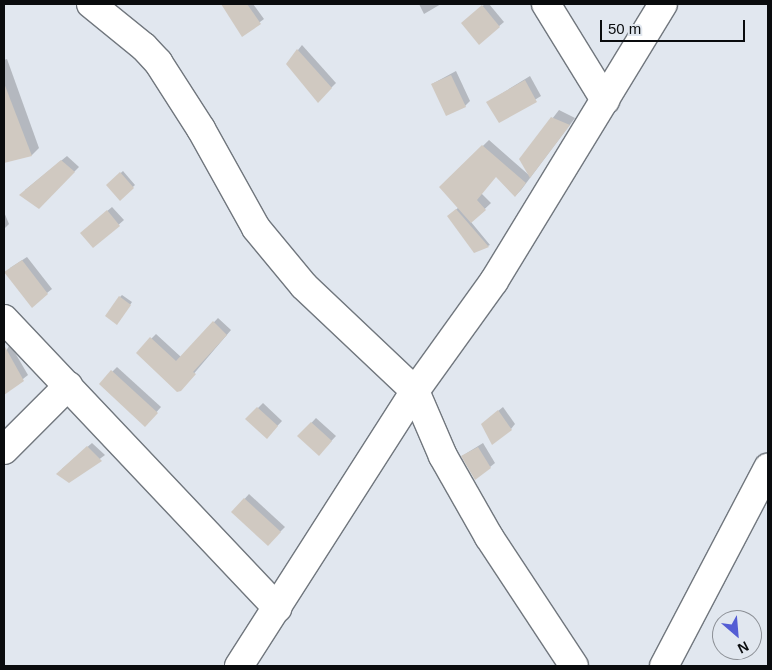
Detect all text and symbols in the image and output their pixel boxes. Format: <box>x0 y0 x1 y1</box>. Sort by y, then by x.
scale bar <box>602 10 747 42</box>
text: 50 m <box>608 20 641 37</box>
north arrow <box>712 610 762 660</box>
text: N <box>735 638 751 657</box>

